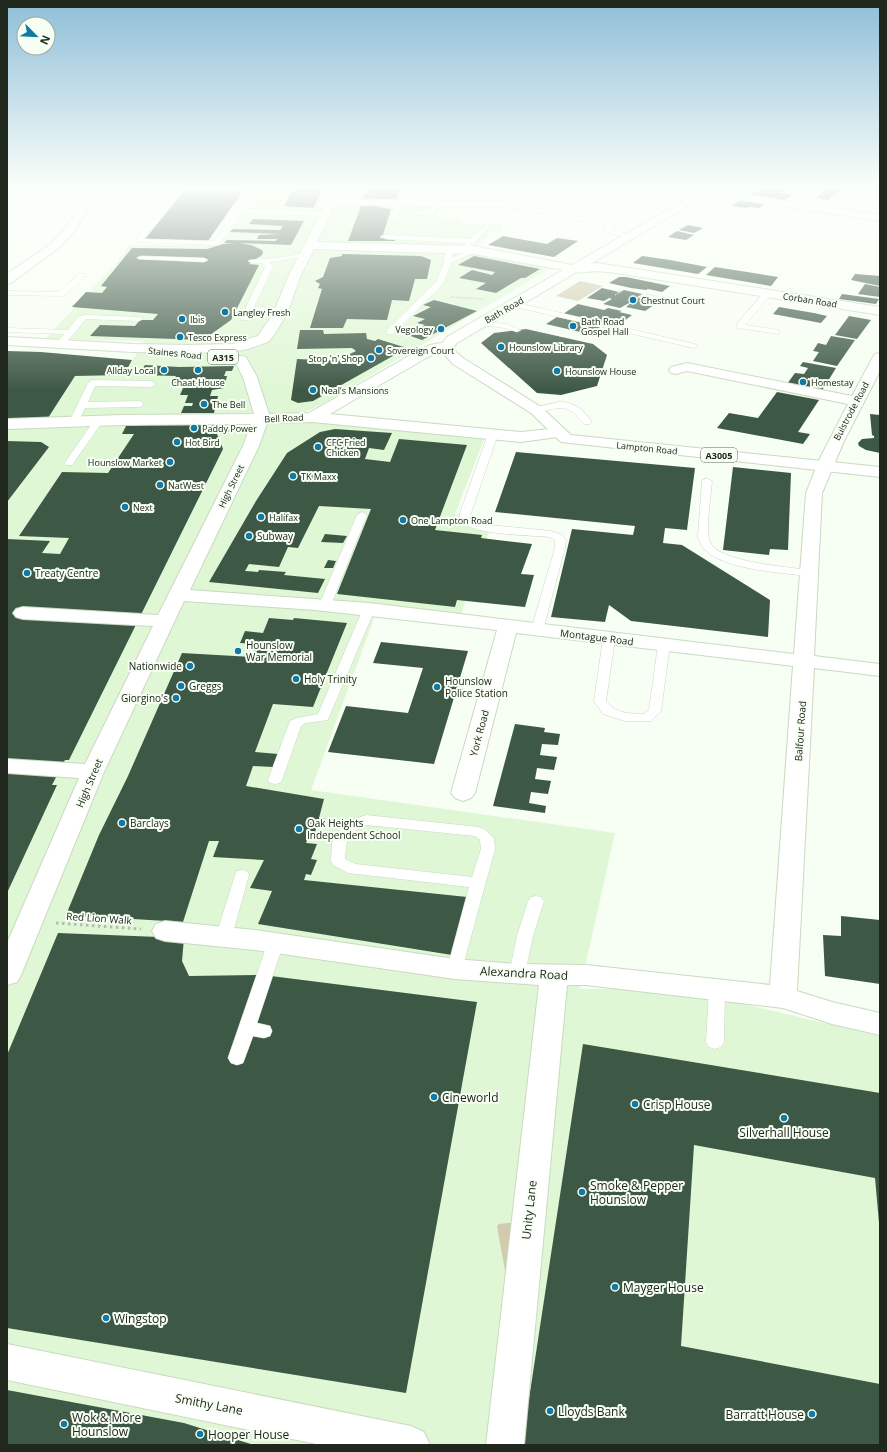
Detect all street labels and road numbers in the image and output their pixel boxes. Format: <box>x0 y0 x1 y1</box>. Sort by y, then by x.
street label: Corban Road <box>782 289 838 311</box>
street label: Bath Road <box>482 294 526 326</box>
street label: Staines Road <box>147 344 203 362</box>
road number: A315 <box>208 350 238 364</box>
street label: Bulstrode Road <box>830 379 872 443</box>
street label: Bell Road <box>264 410 304 426</box>
street label: Lampton Road <box>616 438 678 458</box>
road number: A3005 <box>701 448 737 462</box>
street label: High Street <box>215 462 247 510</box>
street label: Montague Road <box>559 626 635 648</box>
street label: Balfour Road <box>791 700 809 762</box>
street label: York Road <box>466 708 492 758</box>
street label: High Street <box>72 756 106 810</box>
street label: Red Lion Walk <box>66 909 133 927</box>
street label: Alexandra Road <box>479 962 569 984</box>
street label: Unity Lane <box>517 1179 541 1241</box>
street label: Smithy Lane <box>174 1389 245 1419</box>

